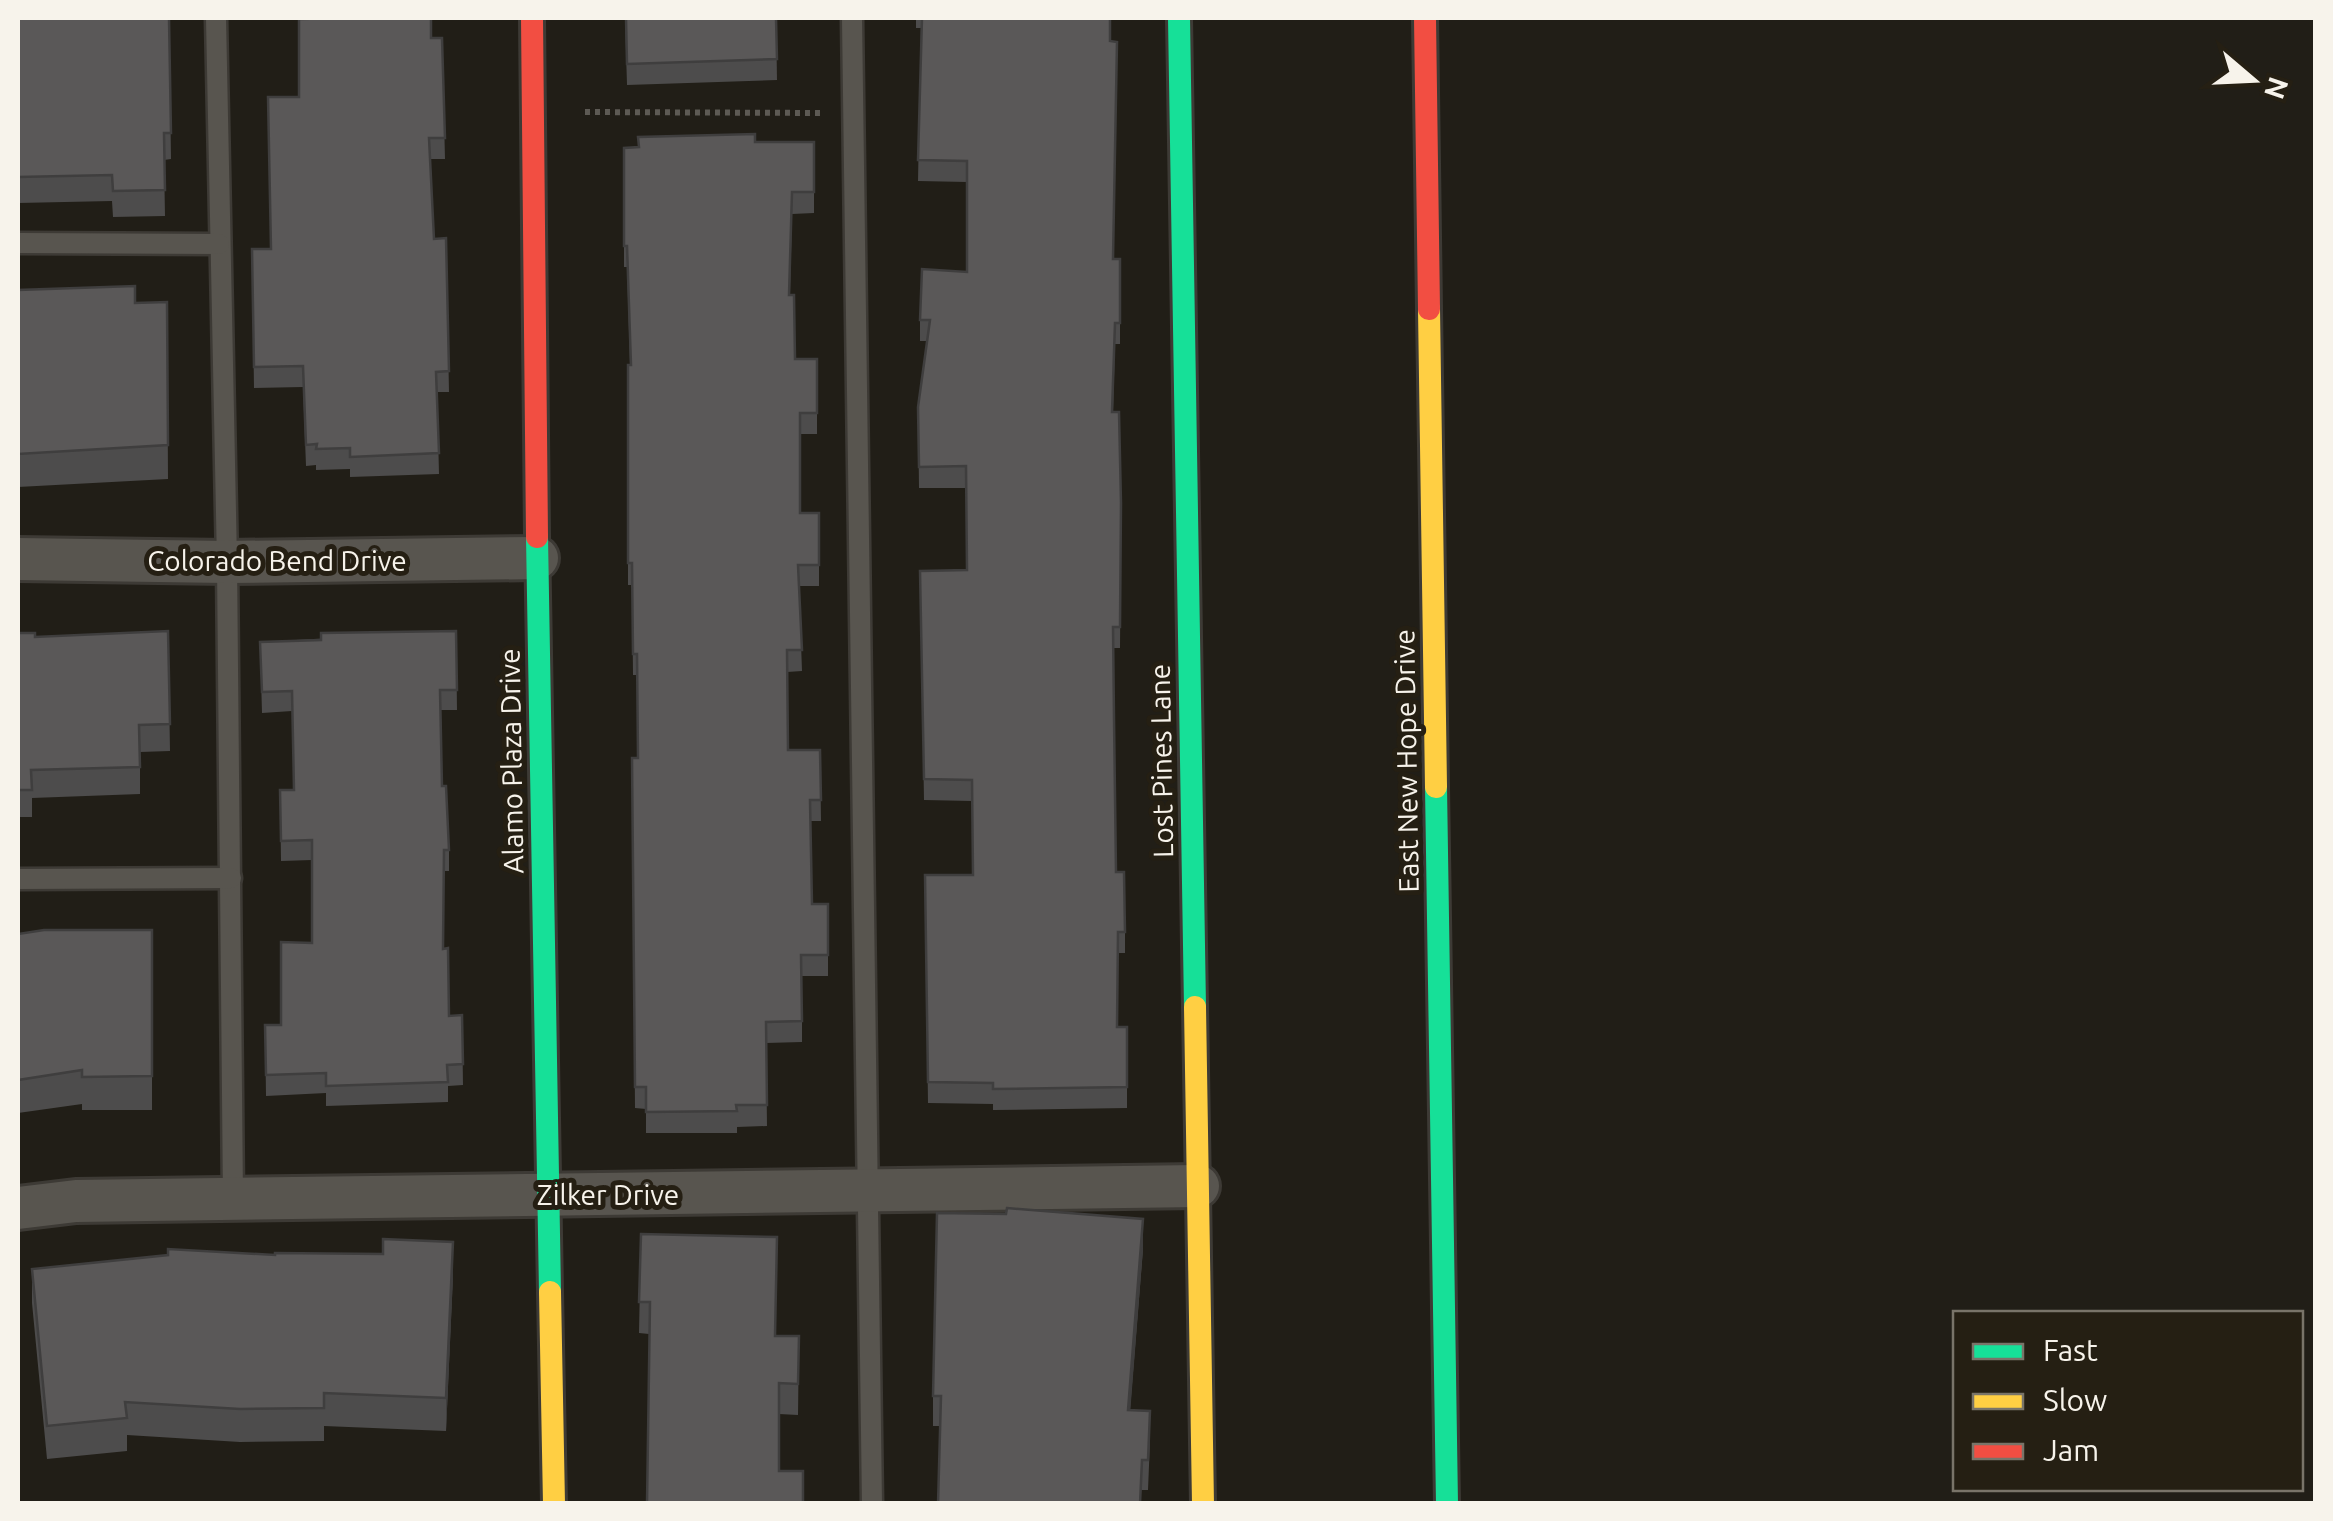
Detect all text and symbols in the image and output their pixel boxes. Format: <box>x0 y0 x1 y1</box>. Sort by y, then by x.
north arrow <box>2203 30 2303 130</box>
text: N <box>2259 73 2295 103</box>
street label: Colorado Bend Drive <box>147 545 407 576</box>
street label: East New Hope Drive <box>1388 629 1424 893</box>
street label: Alamo Plaza Drive <box>494 648 528 874</box>
street label: Lost Pines Lane <box>1144 664 1178 858</box>
street label: Zilker Drive <box>537 1179 679 1210</box>
legend <box>1953 1311 2303 1491</box>
text: Fast <box>2043 1333 2098 1367</box>
text: Slow <box>2043 1383 2107 1417</box>
text: Jam <box>2043 1433 2099 1467</box>

